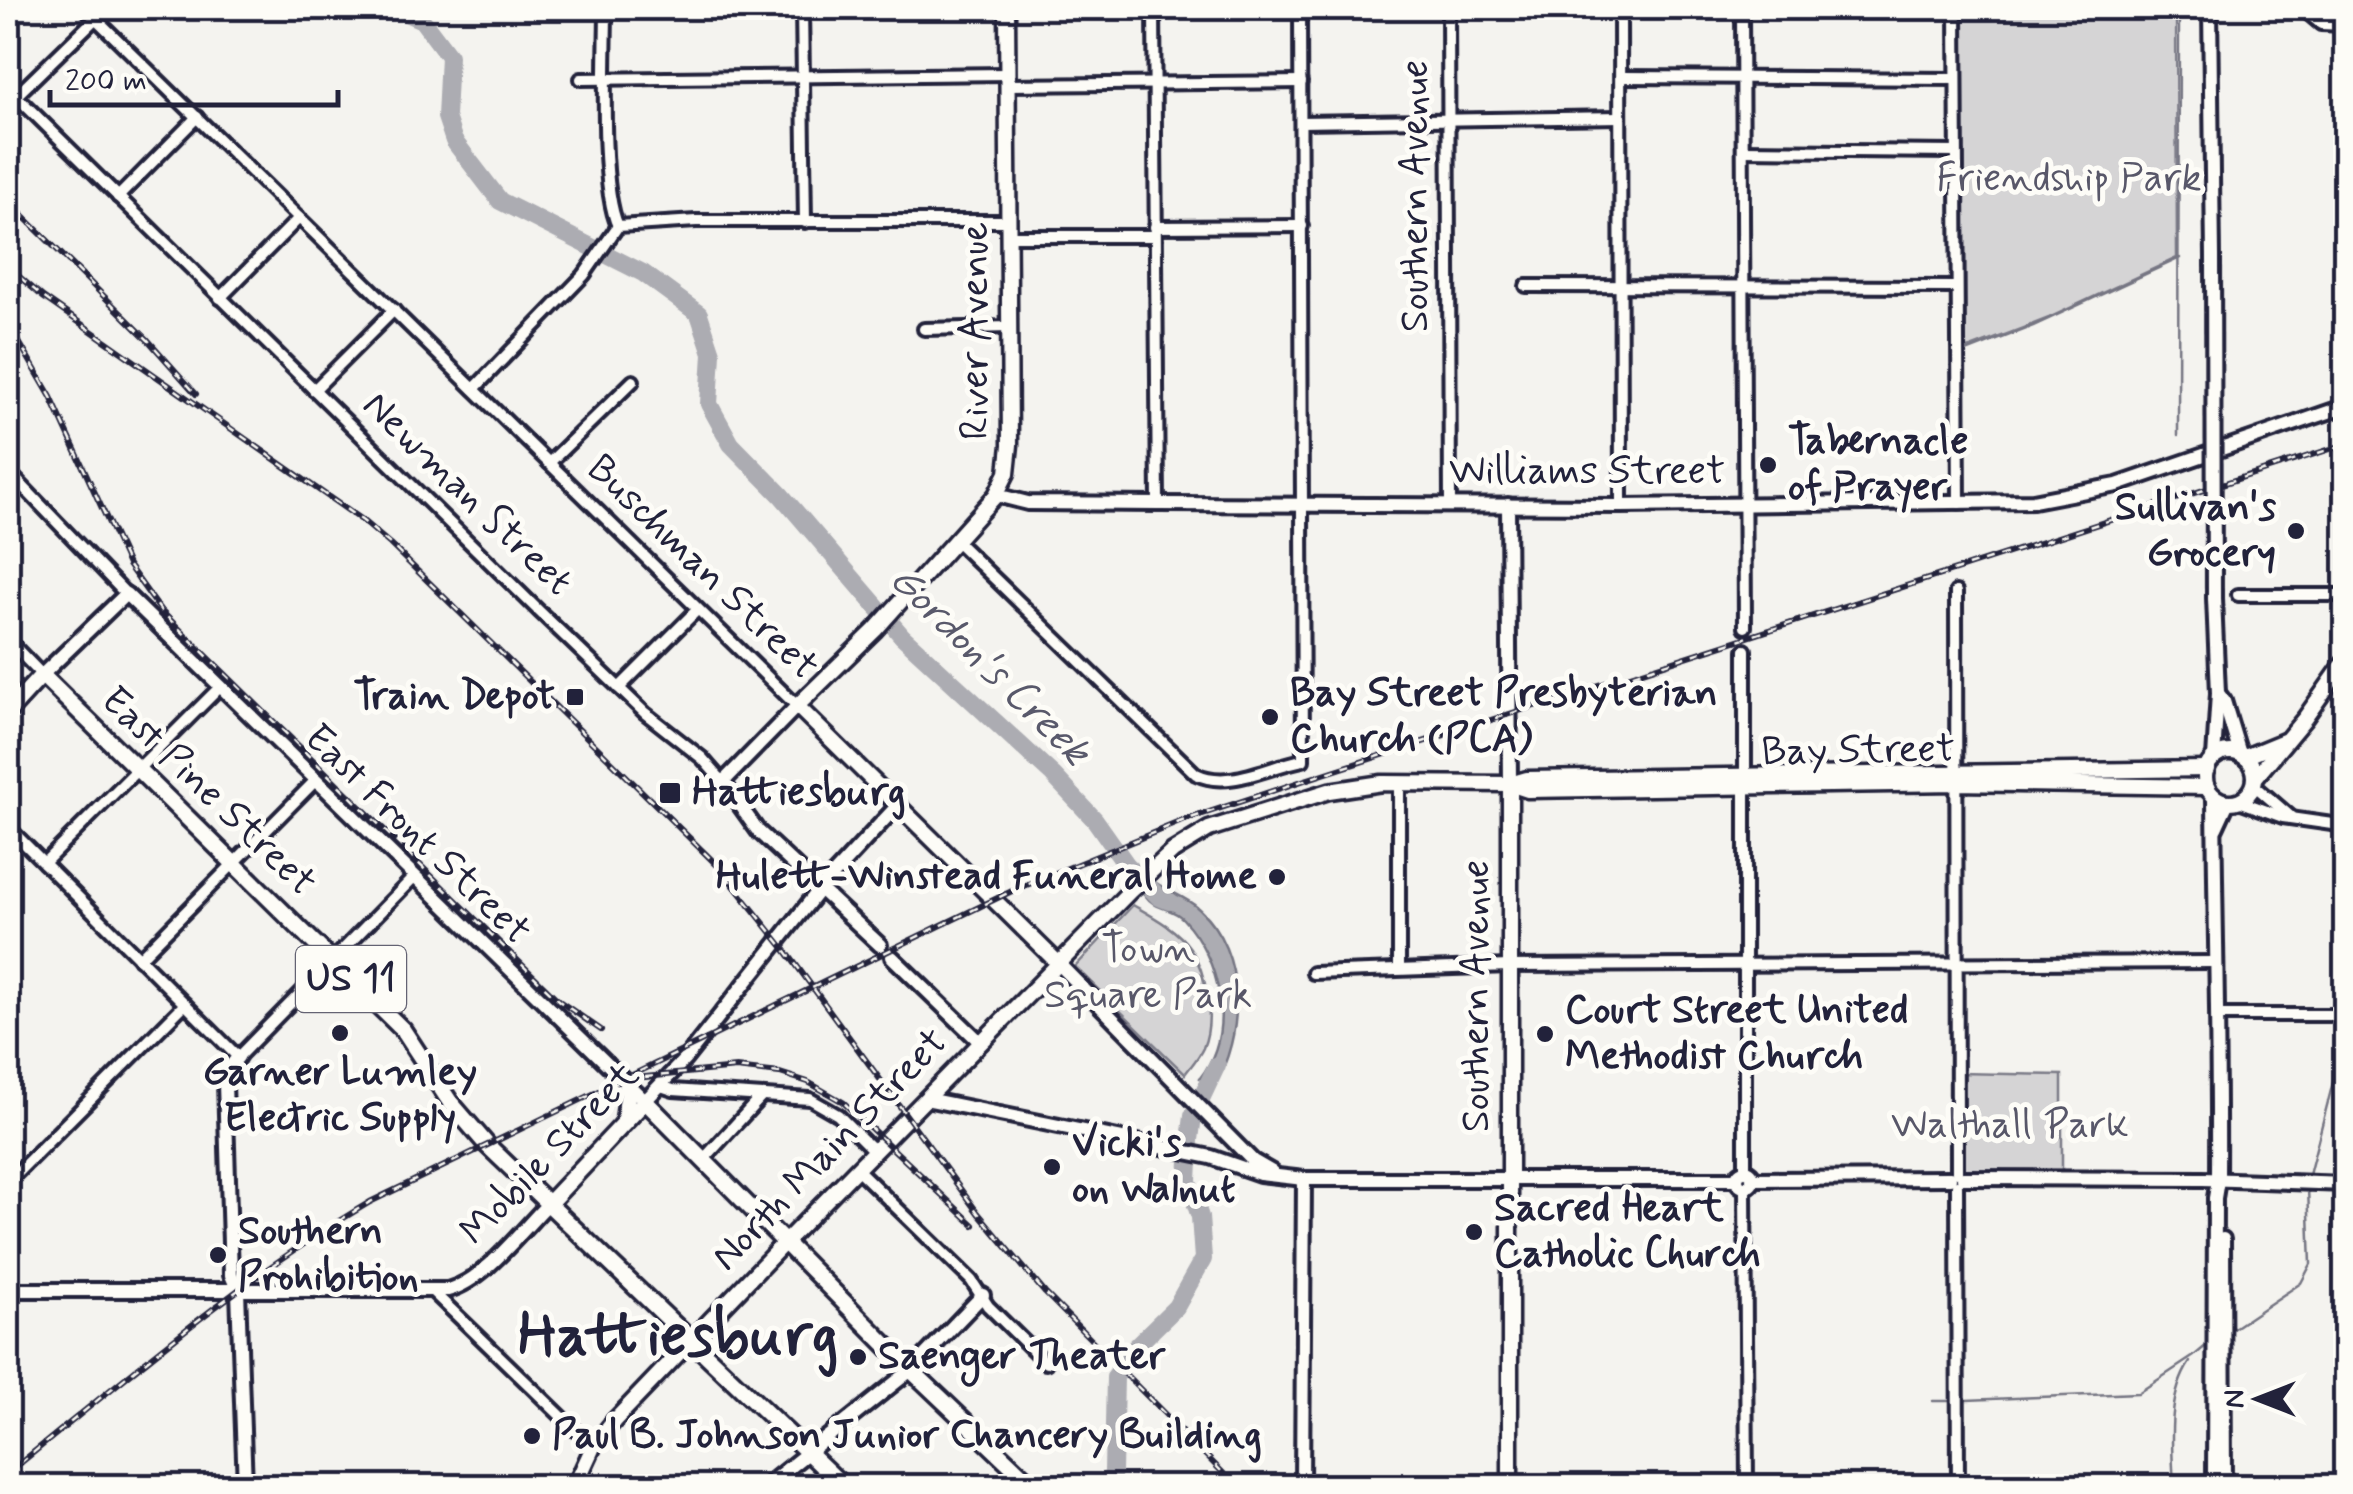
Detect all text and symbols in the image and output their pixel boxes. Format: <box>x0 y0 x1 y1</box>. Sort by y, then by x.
scale bar <box>50 45 338 107</box>
street label: Southern Avenue <box>1390 60 1442 332</box>
text: 200 m <box>65 62 147 101</box>
park label: Friendship Park <box>1936 153 2202 205</box>
street label: River Avenue <box>950 222 1002 440</box>
street label: Newman Street <box>351 380 583 608</box>
place label: Tabernacle of Prayer <box>1788 416 1968 514</box>
street label: Buschman Street <box>575 444 829 692</box>
street label: Williams Street <box>1449 446 1725 498</box>
marker: Tabernacle of Prayer <box>1757 454 1779 476</box>
place label: Sullivan's Grocery <box>2115 482 2276 580</box>
marker: Sullivan's Grocery <box>2285 520 2307 542</box>
water label: Gordon's Creek <box>876 553 1104 781</box>
place label: Bay Street Presbyterian Church (PCA) <box>1290 668 1718 766</box>
place label: Train Depot <box>353 671 555 723</box>
street label: East Pine Street <box>89 676 327 908</box>
marker: Train Depot <box>564 686 586 708</box>
marker: Bay Street Presbyterian Church (PCA) <box>1259 706 1281 728</box>
street label: East Front Street <box>292 713 542 957</box>
street label: Bay Street <box>1761 723 1955 779</box>
place label: Hattiesburg <box>692 767 906 820</box>
marker: Hattiesburg <box>657 780 683 806</box>
place label: Hulett-Winstead Funeral Home <box>716 851 1257 903</box>
street label: Southern Avenue <box>1451 860 1503 1132</box>
marker: Hulett-Winstead Funeral Home <box>1266 866 1288 888</box>
park label: Town Square Park <box>1044 924 1252 1022</box>
road number: US 11 <box>296 946 406 1012</box>
place label: Court Street United Methodist Church <box>1565 985 1908 1083</box>
street label: North Main Street <box>701 1017 959 1283</box>
marker: Garner Lumley Electric Supply <box>329 1022 351 1044</box>
marker: Court Street United Methodist Church <box>1534 1023 1556 1045</box>
place label: Garner Lumley Electric Supply <box>203 1047 477 1145</box>
street label: Mobile Street <box>449 1051 651 1257</box>
park label: Walthall Park <box>1891 1100 2129 1152</box>
place label: Vicki's on Walnut <box>1072 1118 1235 1216</box>
marker: Vicki's on Walnut <box>1041 1156 1063 1178</box>
place label: Sacred Heart Catholic Church <box>1494 1183 1761 1281</box>
place label: Southern Prohibition <box>238 1206 419 1304</box>
marker: Sacred Heart Catholic Church <box>1463 1221 1485 1243</box>
marker: Southern Prohibition <box>207 1244 229 1266</box>
district label: Hattiesburg <box>518 1298 838 1377</box>
place label: Saenger Theater <box>878 1331 1167 1387</box>
marker: Saenger Theater <box>847 1346 869 1368</box>
north arrow <box>2208 1349 2308 1449</box>
text: N <box>2217 1390 2254 1408</box>
place label: Paul B. Johnson Junior Chancery Building <box>552 1410 1262 1463</box>
marker: Paul B. Johnson Junior Chancery Building <box>521 1425 543 1447</box>

